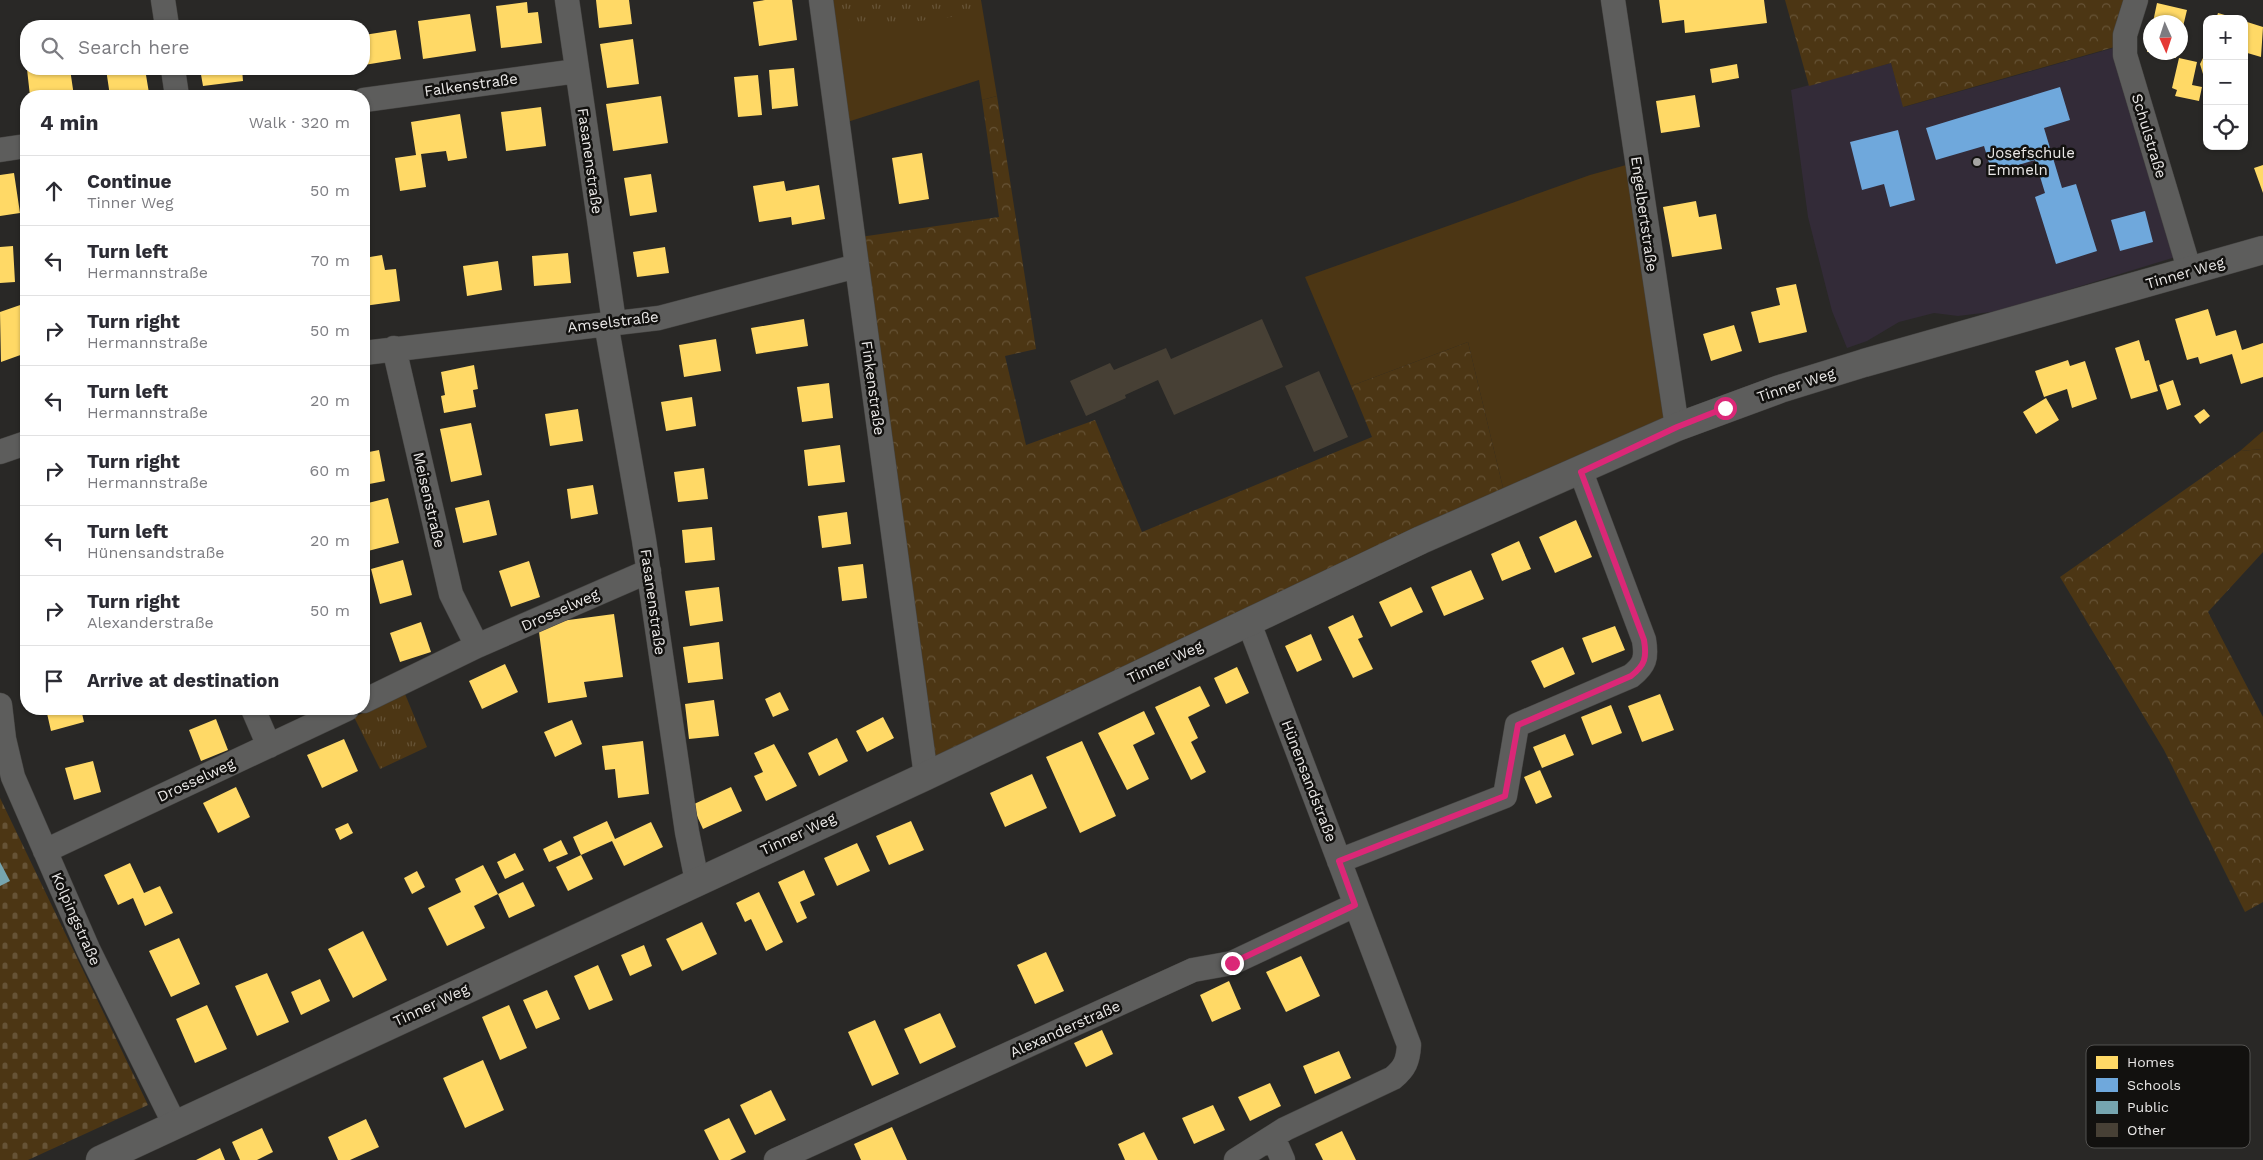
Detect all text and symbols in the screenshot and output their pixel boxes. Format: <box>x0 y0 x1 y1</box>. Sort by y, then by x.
north arrow <box>2143 15 2188 60</box>
map controls <box>2203 15 2248 150</box>
button: + <box>2203 15 2248 60</box>
search box <box>20 20 370 75</box>
icon: search <box>38 34 66 62</box>
text: Search here <box>78 36 189 59</box>
button: − <box>2203 60 2248 105</box>
street label: Falkenstraße <box>423 70 519 100</box>
street label: Schulstraße <box>2128 91 2170 181</box>
button: locate <box>2203 105 2248 150</box>
street label: Fasanenstraße <box>574 107 606 215</box>
text: 4 min <box>40 110 98 135</box>
text: Walk · 320 m <box>249 113 350 132</box>
place label: Josefschule Emmeln <box>1987 144 2075 179</box>
street label: Engelbertstraße <box>1627 155 1661 273</box>
marker: Josefschule Emmeln <box>1971 156 1983 168</box>
text: Continue <box>87 170 171 193</box>
icon: ahead <box>40 177 68 205</box>
text: 50 m <box>310 181 350 200</box>
text: Tinner Weg <box>87 193 174 212</box>
text: Turn left <box>87 240 168 263</box>
icon: left <box>40 247 68 275</box>
text: 70 m <box>311 251 350 270</box>
street label: Tinner Weg <box>2144 253 2226 293</box>
text: Hermannstraße <box>87 263 208 282</box>
street label: Amselstraße <box>566 307 660 337</box>
text: Turn right <box>87 310 180 333</box>
icon: right <box>40 317 68 345</box>
text: 50 m <box>310 321 350 340</box>
text: Hermannstraße <box>87 333 208 352</box>
street label: Finkenstraße <box>857 340 889 436</box>
street label: Tinner Weg <box>1755 364 1837 406</box>
text: Turn left <box>87 380 168 403</box>
icon: left <box>40 387 68 415</box>
text: 20 m <box>310 391 350 410</box>
route start <box>1714 397 1737 420</box>
text: Hermannstraße <box>87 403 208 422</box>
text: Turn right <box>87 450 180 473</box>
street label: Meisenstraße <box>409 450 449 550</box>
icon: right <box>40 457 68 485</box>
text: 60 m <box>310 461 350 480</box>
text: Hermannstraße <box>87 473 208 492</box>
text: Turn left <box>87 520 168 543</box>
icon: left <box>40 527 68 555</box>
text: 20 m <box>310 531 350 550</box>
text: Hünensandstraße <box>87 543 225 562</box>
street label: Fasanenstraße <box>637 548 669 656</box>
street label: Drosselweg <box>518 585 602 635</box>
text: Turn right <box>87 590 180 613</box>
icon: right <box>40 597 68 625</box>
text: 50 m <box>310 601 350 620</box>
text: Alexanderstraße <box>87 613 214 632</box>
street label: Tinner Weg <box>1124 637 1206 687</box>
icon: arrive <box>40 667 68 695</box>
text: Arrive at destination <box>87 669 279 692</box>
street label: Hünensandstraße <box>1277 718 1341 844</box>
street label: Drosselweg <box>154 754 238 806</box>
street label: Tinner Weg <box>757 809 839 859</box>
street label: Kolpingstraße <box>47 870 105 968</box>
route end <box>1221 952 1244 975</box>
street label: Tinner Weg <box>390 980 472 1030</box>
street label: Alexanderstraße <box>1007 997 1123 1061</box>
legend <box>2086 1045 2250 1148</box>
text: Homes <box>2127 1054 2174 1070</box>
text: Schools <box>2127 1077 2181 1093</box>
text: Public <box>2127 1099 2169 1115</box>
text: Other <box>2127 1122 2166 1138</box>

